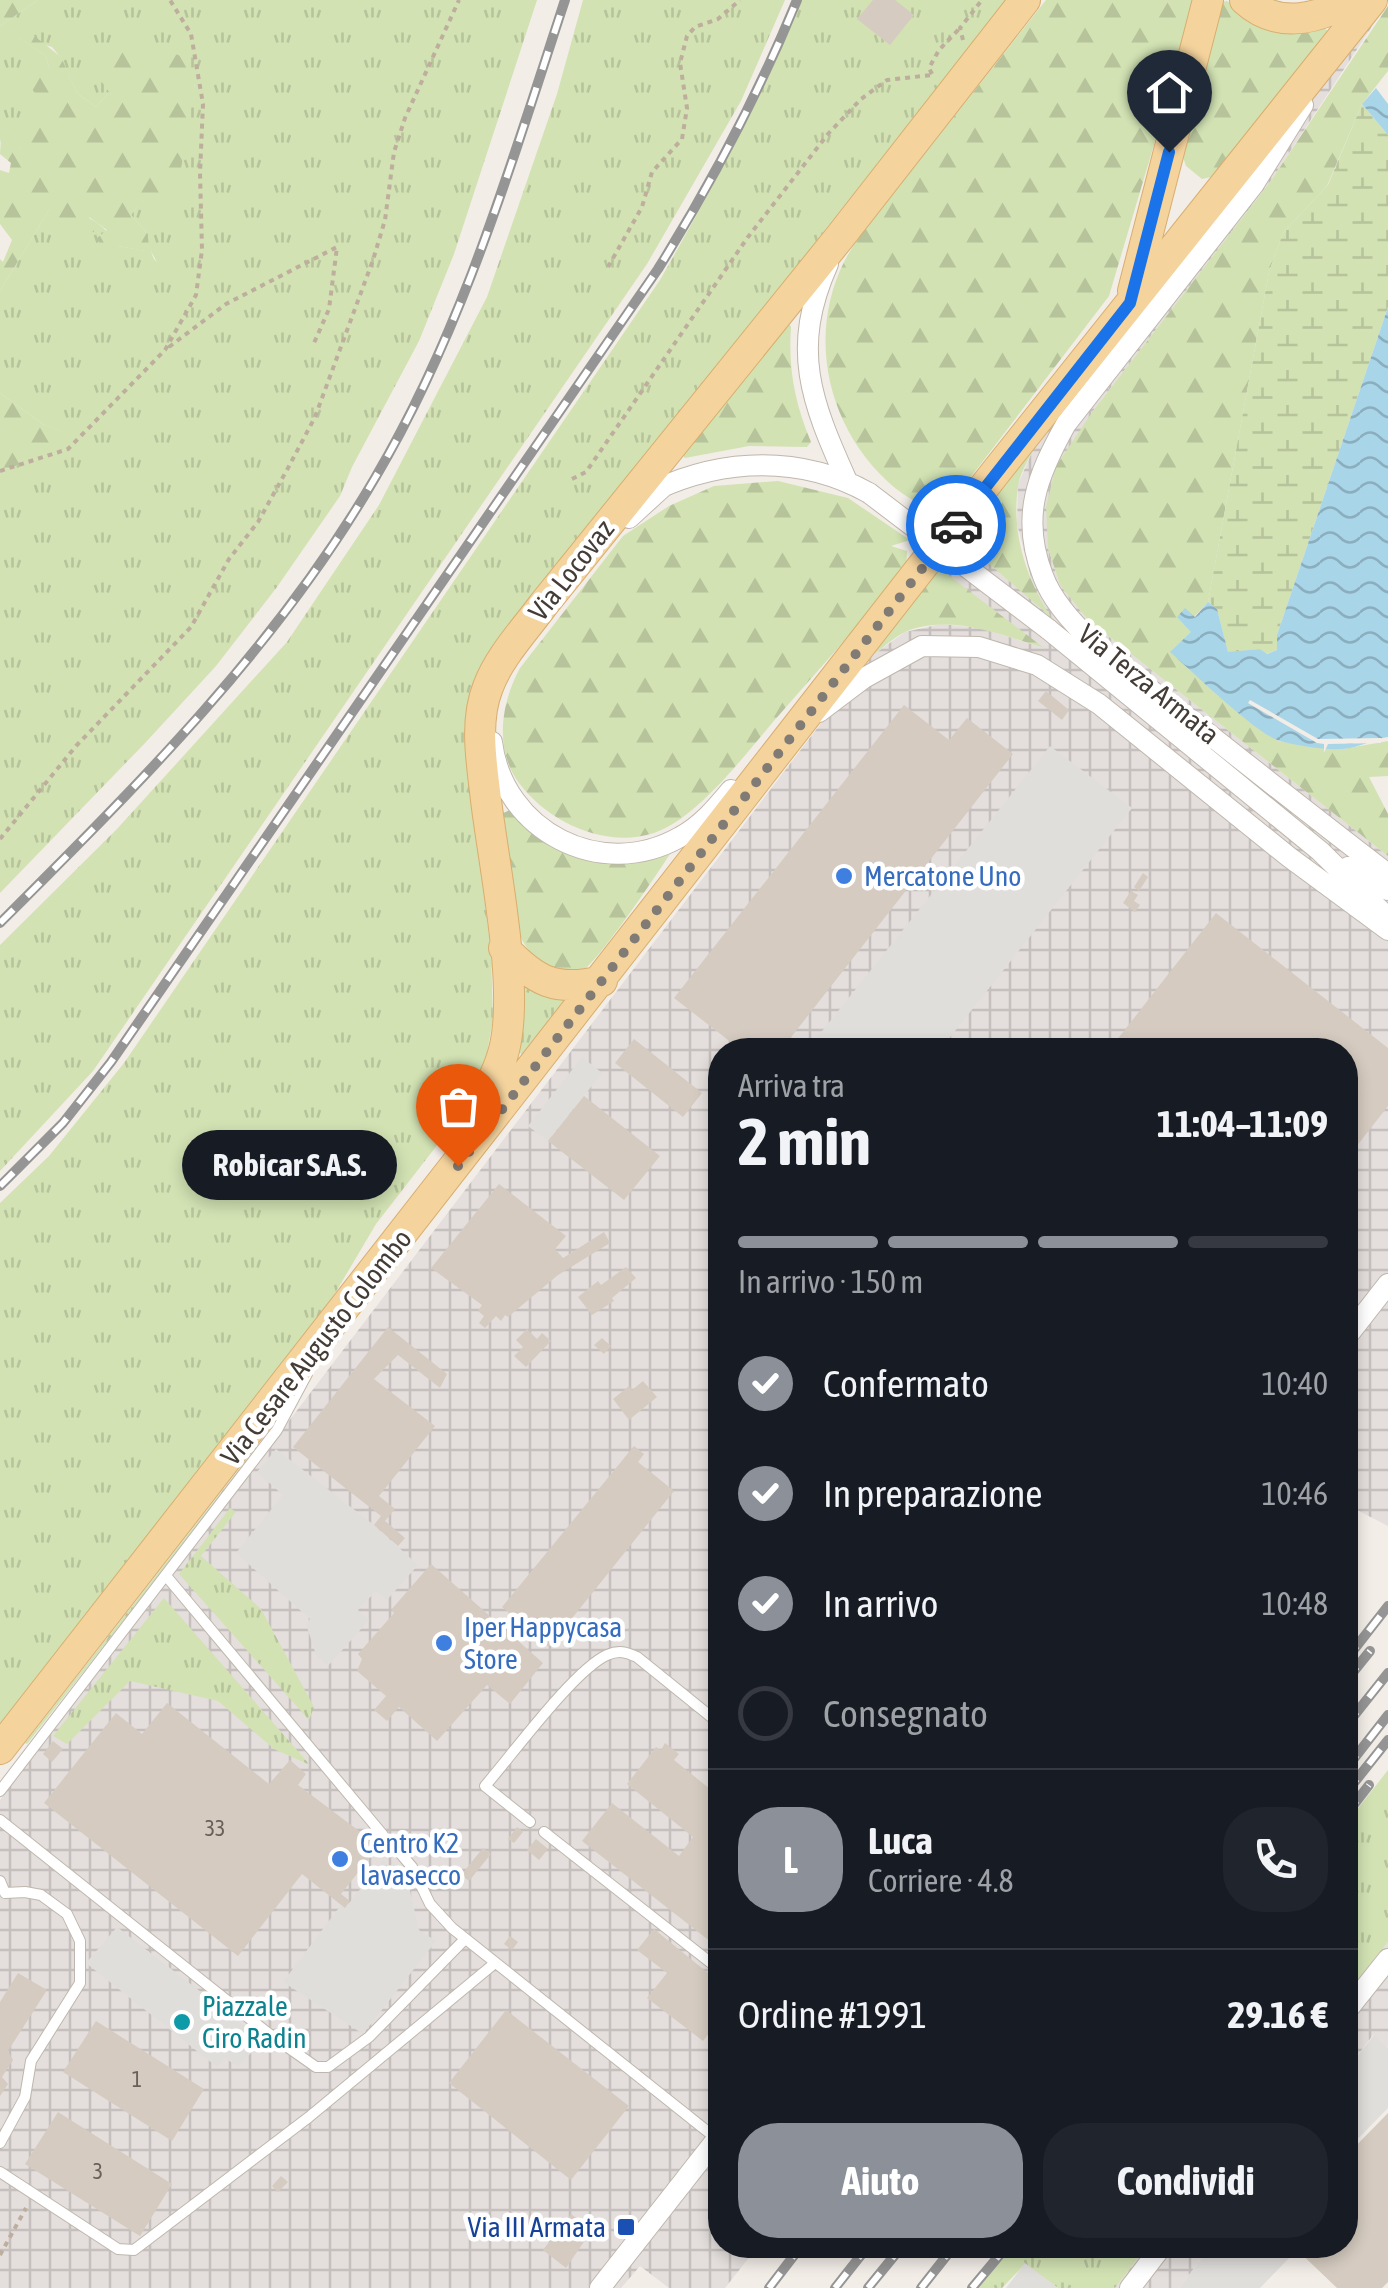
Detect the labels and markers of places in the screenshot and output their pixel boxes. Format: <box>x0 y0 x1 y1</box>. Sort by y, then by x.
pin <box>1127 50 1212 153</box>
place label: Mercatone Uno <box>864 860 1021 892</box>
marker: Mercatone Uno <box>833 865 855 887</box>
pin <box>416 1064 501 1167</box>
callout: Robicar S.A.S. <box>183 1131 398 1201</box>
place label: Iper Happycasa Store <box>464 1611 622 1675</box>
marker: Iper Happycasa Store <box>433 1632 455 1654</box>
place label: Centro K2 lavasecco <box>360 1827 461 1891</box>
marker: Centro K2 lavasecco <box>329 1848 351 1870</box>
place label: Piazzale Ciro Radin <box>202 1990 307 2054</box>
marker: Piazzale Ciro Radin <box>171 2011 193 2033</box>
place label: Via III Armata <box>467 2211 606 2243</box>
marker: Via III Armata <box>615 2216 637 2238</box>

